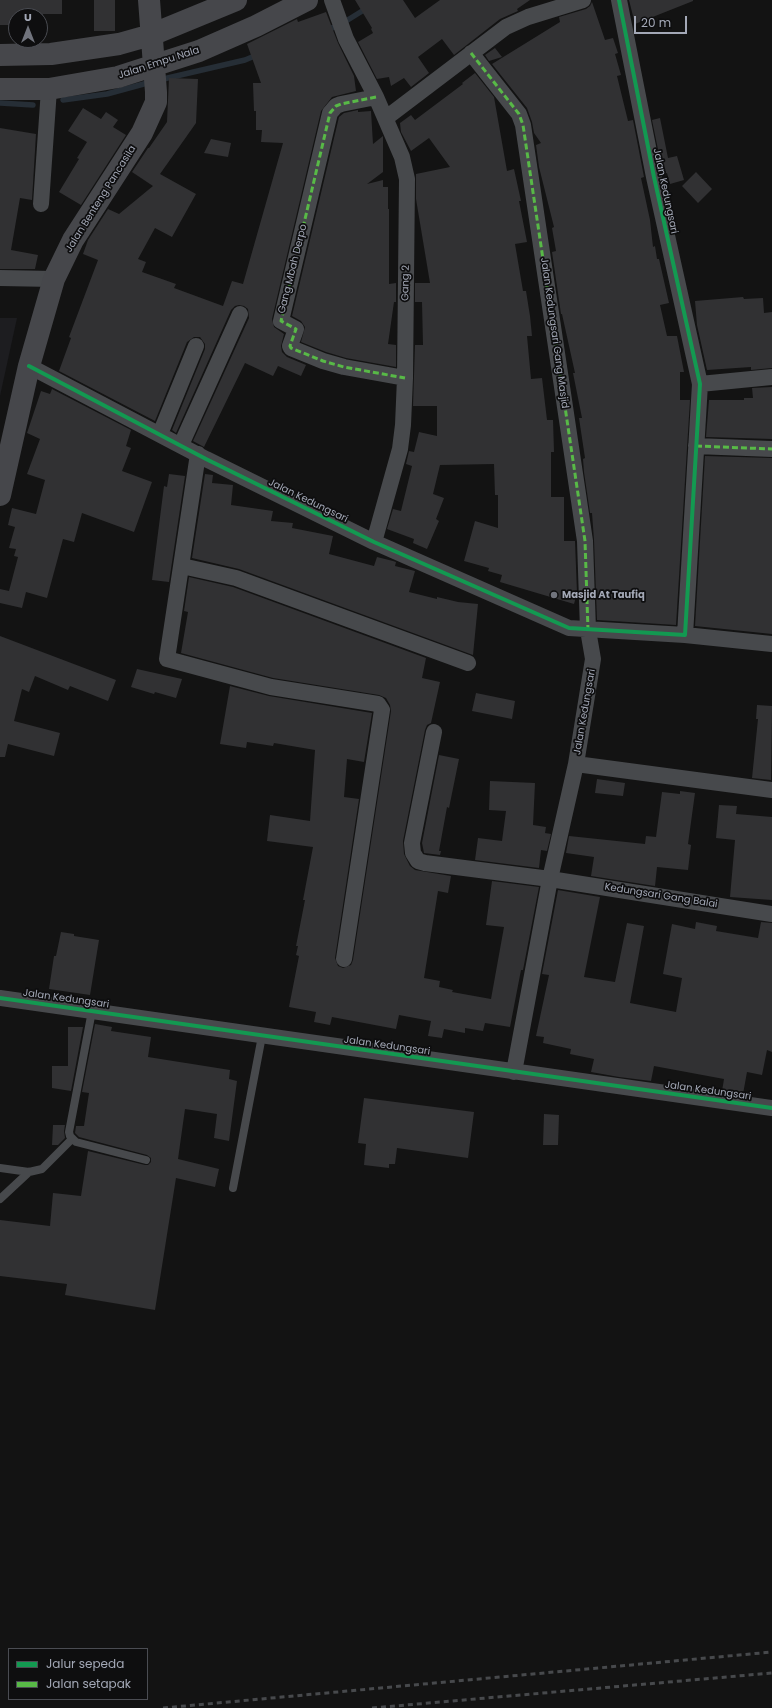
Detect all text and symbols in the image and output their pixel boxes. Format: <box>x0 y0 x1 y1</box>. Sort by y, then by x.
north arrow <box>8 8 48 48</box>
scale bar <box>636 8 689 34</box>
text: U <box>24 9 32 25</box>
text: 20 m <box>641 14 671 31</box>
street label: Jalan Empu Nala <box>117 44 201 82</box>
street label: Jalan Benteng Pancasila <box>63 143 139 255</box>
street label: Jalan Kedungsari <box>650 147 680 235</box>
street label: Gang Mbah Derpo <box>276 223 310 315</box>
street label: Jalan Kedungsari Gang Masjid <box>537 257 571 409</box>
street label: Gang 2 <box>400 265 412 301</box>
street label: Jalan Kedungsari <box>266 477 350 525</box>
place label: Masjid At Taufiq <box>562 589 645 601</box>
marker: Masjid At Taufiq <box>549 590 559 600</box>
street label: Jalan Kedungsari <box>572 668 598 756</box>
street label: Kedungsari Gang Balai <box>604 881 718 911</box>
street label: Jalan Kedungsari <box>22 987 110 1011</box>
street label: Jalan Kedungsari <box>343 1034 431 1058</box>
street label: Jalan Kedungsari <box>664 1079 752 1103</box>
legend <box>8 1648 148 1700</box>
text: Jalur sepeda <box>46 1655 124 1672</box>
text: Jalan setapak <box>46 1675 131 1692</box>

